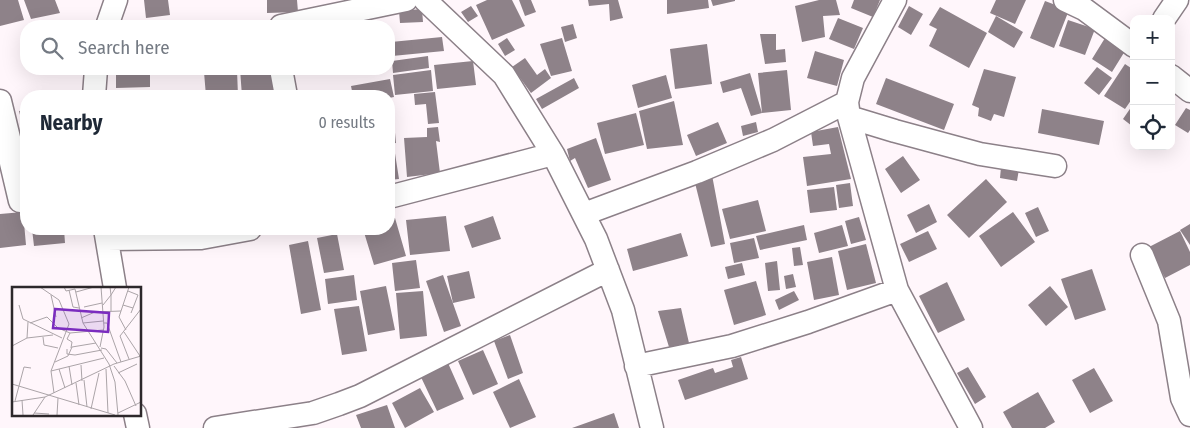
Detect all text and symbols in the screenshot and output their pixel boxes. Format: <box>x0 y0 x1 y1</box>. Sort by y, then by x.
map controls <box>1130 15 1175 150</box>
button: + <box>1130 15 1175 60</box>
search box <box>20 20 395 75</box>
icon: search <box>38 34 66 62</box>
text: Search here <box>78 36 170 59</box>
button: − <box>1130 60 1175 105</box>
button: locate <box>1130 105 1175 150</box>
text: Nearby <box>40 110 102 136</box>
text: 0 results <box>318 113 375 132</box>
inset map <box>12 287 141 416</box>

